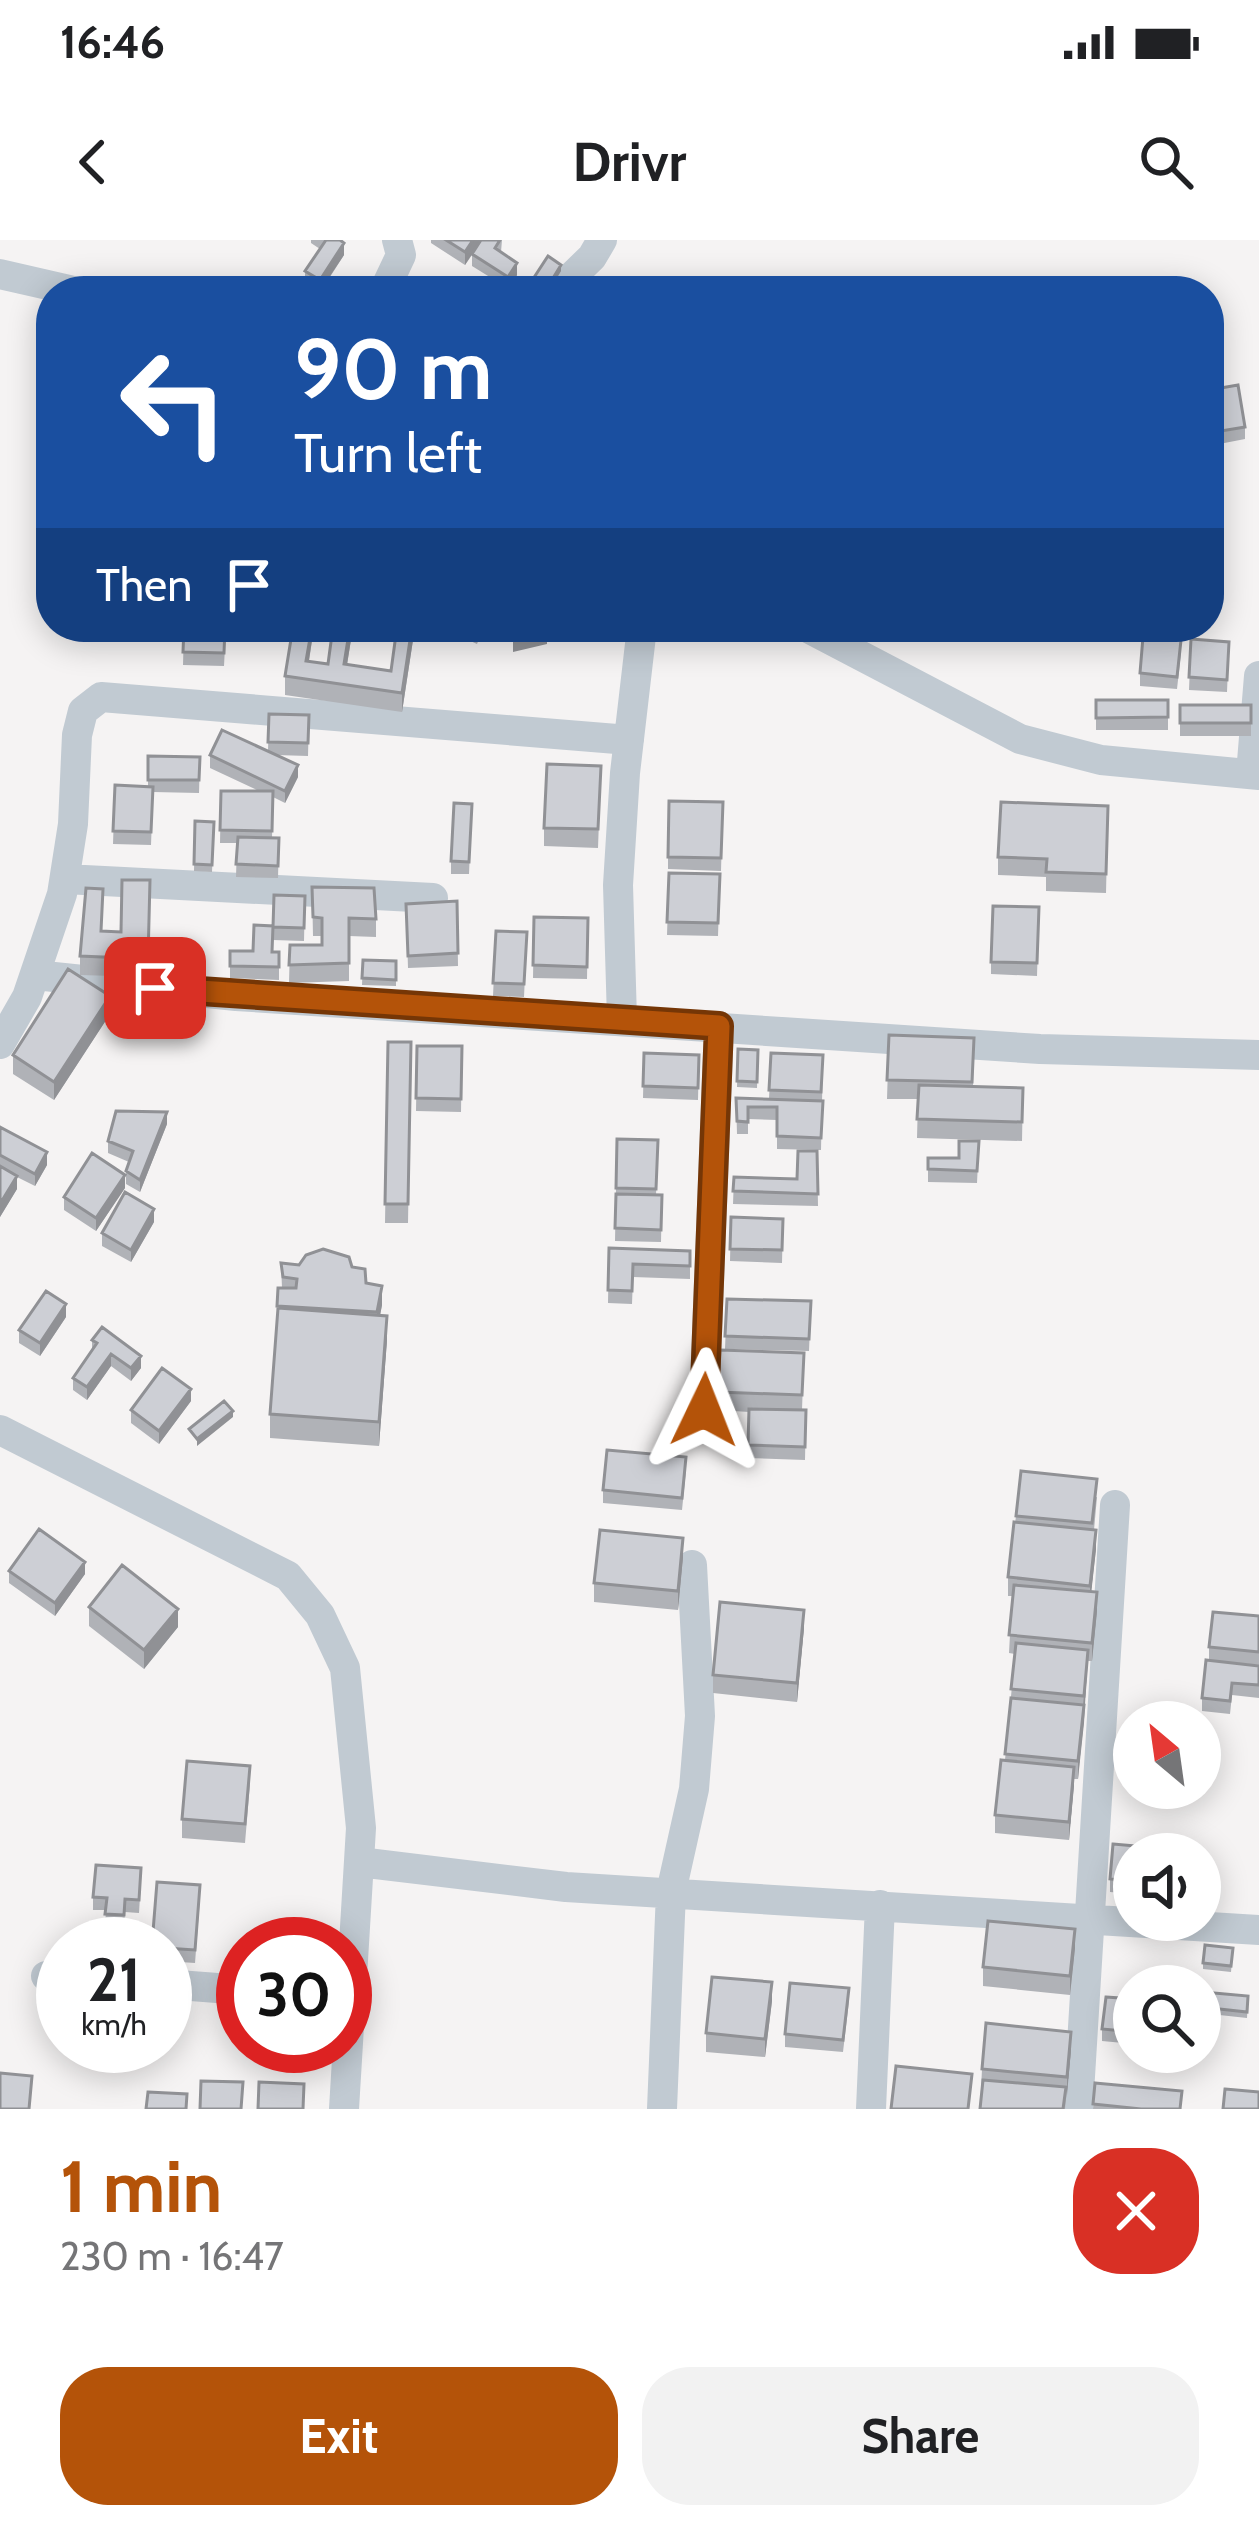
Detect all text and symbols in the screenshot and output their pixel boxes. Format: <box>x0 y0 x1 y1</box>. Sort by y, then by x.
text: 16:46 <box>60 15 165 69</box>
icon: back <box>60 129 126 195</box>
text: Drivr <box>573 129 686 195</box>
icon: search <box>1133 129 1199 195</box>
text: 90 m <box>294 318 492 420</box>
icon: left <box>96 324 252 480</box>
text: Turn left <box>294 420 482 486</box>
icon: arrive <box>216 552 282 618</box>
text: Then <box>96 558 192 612</box>
pin <box>104 937 206 1039</box>
icon: arrive <box>122 955 188 1021</box>
position arrow <box>641 1347 767 1473</box>
north arrow <box>1113 1701 1221 1809</box>
map controls <box>1113 1701 1221 2073</box>
button: sound <box>1113 1833 1221 1941</box>
speed limit sign: 30 <box>216 1917 372 2073</box>
text: 21 <box>87 1943 141 2016</box>
button: search <box>1113 1965 1221 2073</box>
text: km/h <box>81 2006 147 2043</box>
text: 1 min <box>60 2143 222 2230</box>
button: close <box>1073 2148 1199 2274</box>
text: 230 m · 16:47 <box>60 2232 284 2280</box>
button: Exit <box>60 2367 618 2505</box>
button: Share <box>642 2367 1199 2505</box>

